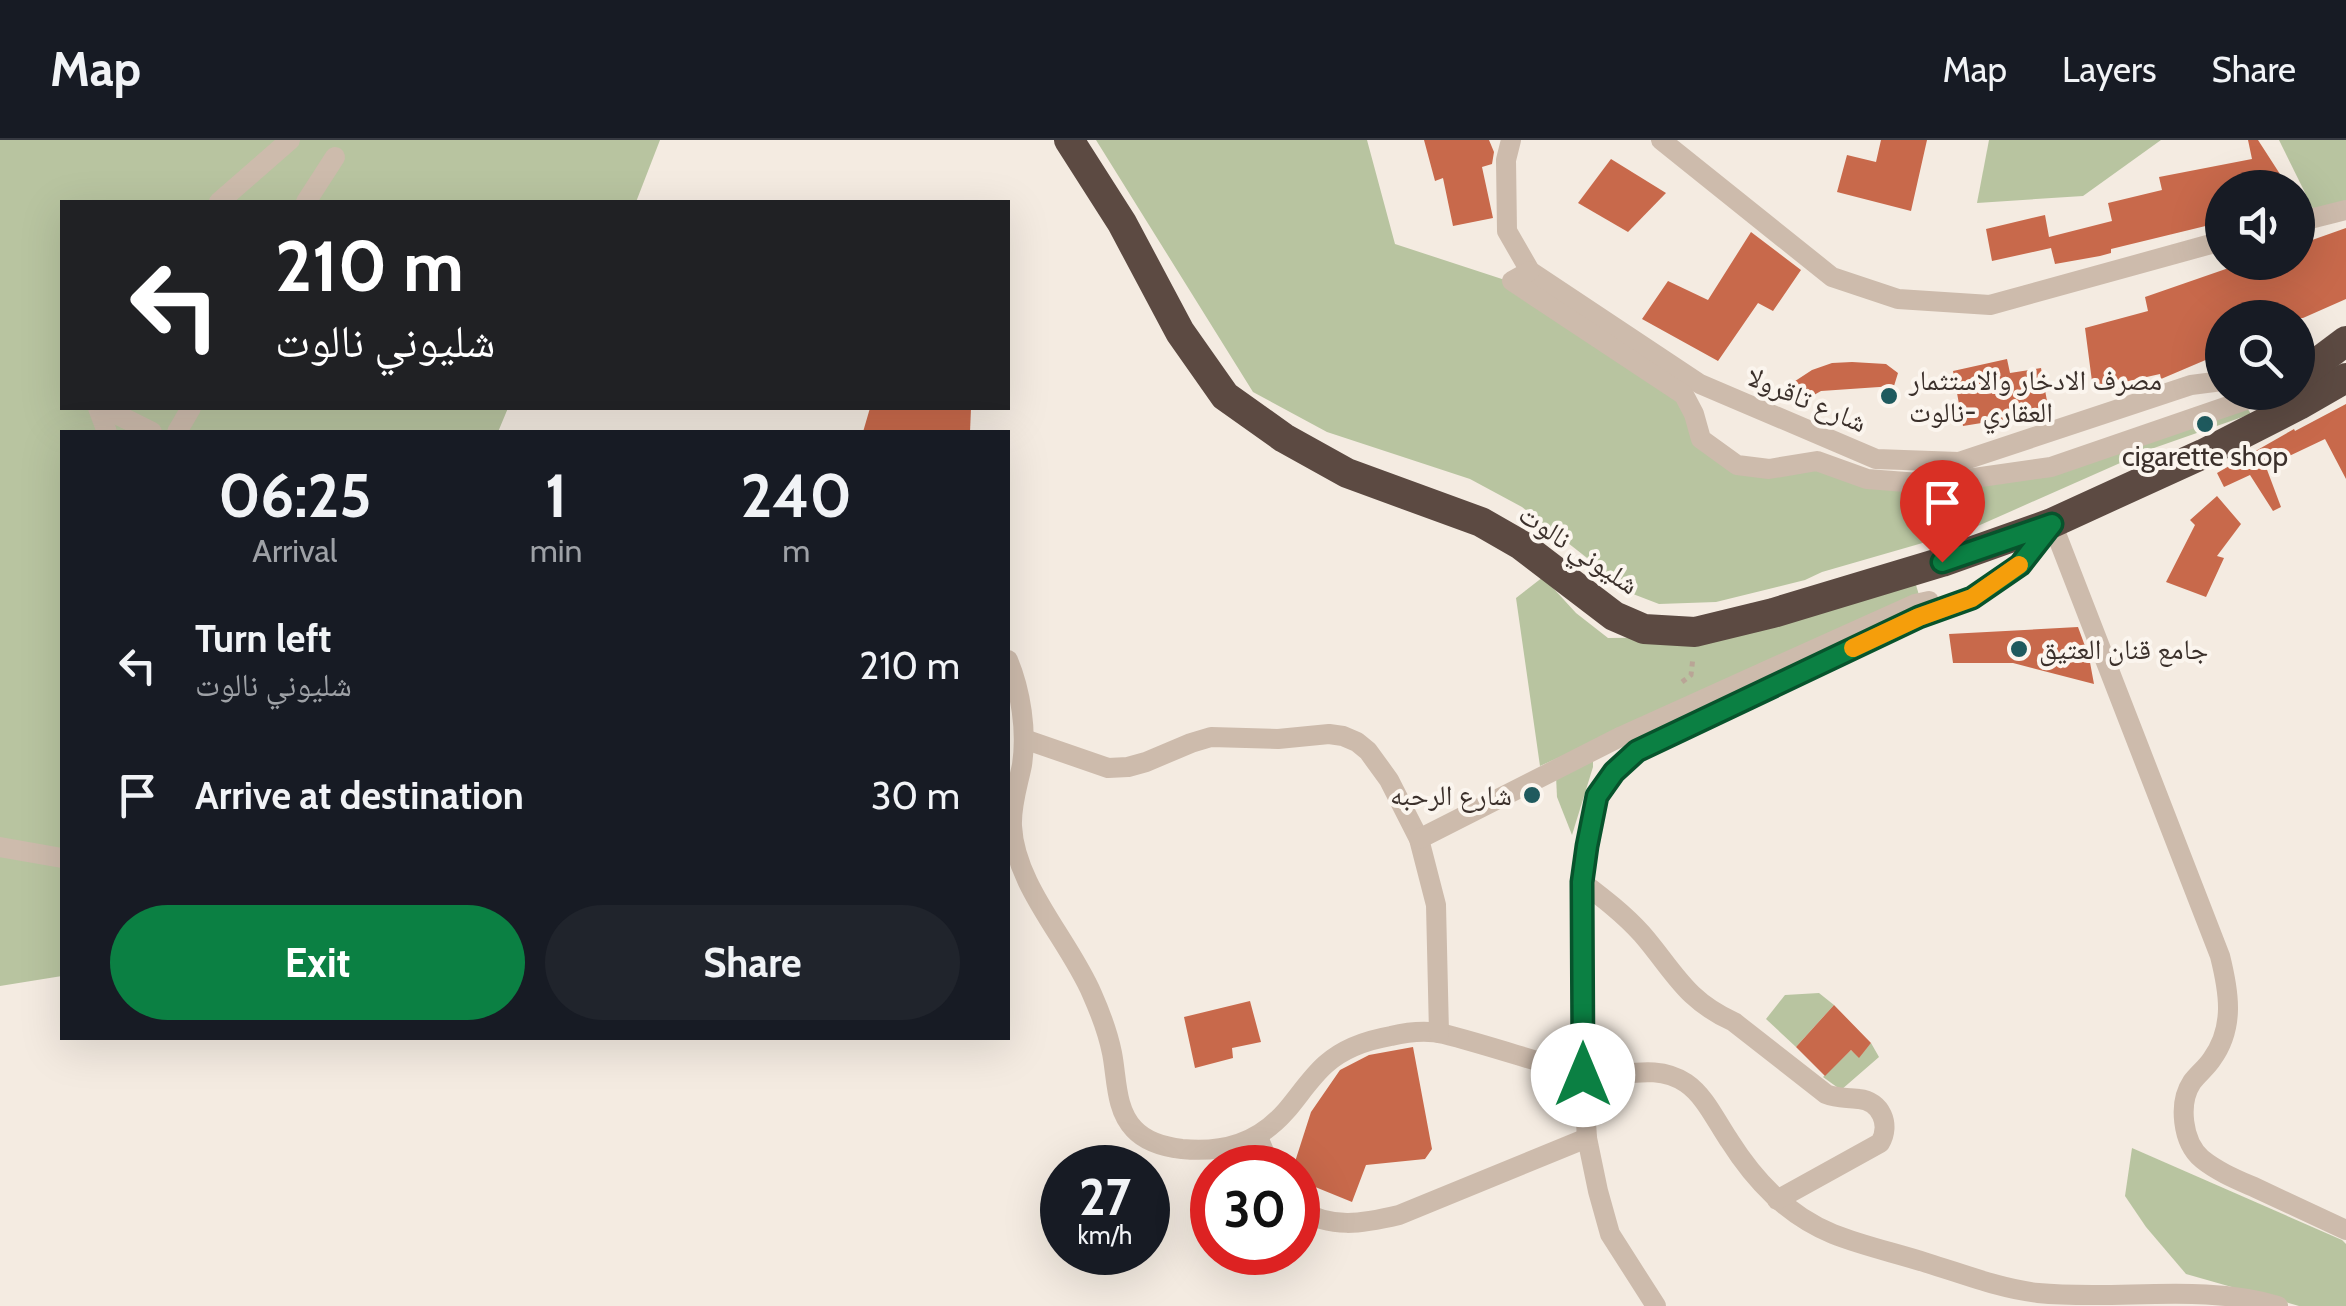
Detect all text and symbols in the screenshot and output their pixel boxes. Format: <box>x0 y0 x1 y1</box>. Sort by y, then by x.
text: Map <box>50 40 141 98</box>
text: Map <box>1943 48 2007 91</box>
text: Layers <box>2062 48 2156 91</box>
text: Share <box>2211 48 2296 91</box>
map controls <box>2205 170 2315 410</box>
button: sound <box>2205 170 2315 280</box>
text: 210 m <box>275 223 464 309</box>
icon: left <box>110 240 240 370</box>
button: search <box>2205 300 2315 410</box>
text: شليوني نالوت <box>275 314 495 368</box>
street label: شارع تاقرولا <box>1742 359 1872 440</box>
place label: مصرف الادخار والاستثمار العقاري -نالوت <box>1908 363 2162 435</box>
marker: مصرف الادخار والاستثمار العقاري -نالوت <box>1878 385 1900 407</box>
marker: cigarette shop <box>2194 413 2216 435</box>
place label: cigarette shop <box>2122 439 2288 473</box>
text: 06:25 <box>218 459 372 532</box>
text: 1 <box>545 459 567 532</box>
text: 240 <box>741 459 852 532</box>
pin <box>1900 460 1985 563</box>
icon: arrive <box>1915 475 1970 530</box>
street label: شليوني نالوت <box>1509 497 1645 607</box>
text: Arrival <box>252 531 337 570</box>
text: min <box>530 531 582 570</box>
text: m <box>782 531 810 570</box>
text: Turn left <box>195 615 331 662</box>
place label: جامع قنان العتيق <box>2039 632 2208 667</box>
icon: left <box>110 638 165 693</box>
marker: جامع قنان العتيق <box>2008 638 2030 660</box>
text: 210 m <box>859 642 960 689</box>
text: شليوني نالوت <box>195 665 352 704</box>
icon: arrive <box>110 768 165 823</box>
text: Arrive at destination <box>195 772 524 819</box>
text: 30 m <box>871 772 960 819</box>
place label: شارع الرحبه <box>1390 778 1512 813</box>
marker: شارع الرحبه <box>1521 784 1543 806</box>
button: Exit <box>110 905 525 1020</box>
button: Share <box>545 905 960 1020</box>
position arrow <box>1531 1023 1635 1127</box>
speed limit sign: 30 <box>1190 1145 1320 1275</box>
text: 27 <box>1079 1167 1131 1228</box>
text: km/h <box>1078 1220 1132 1250</box>

